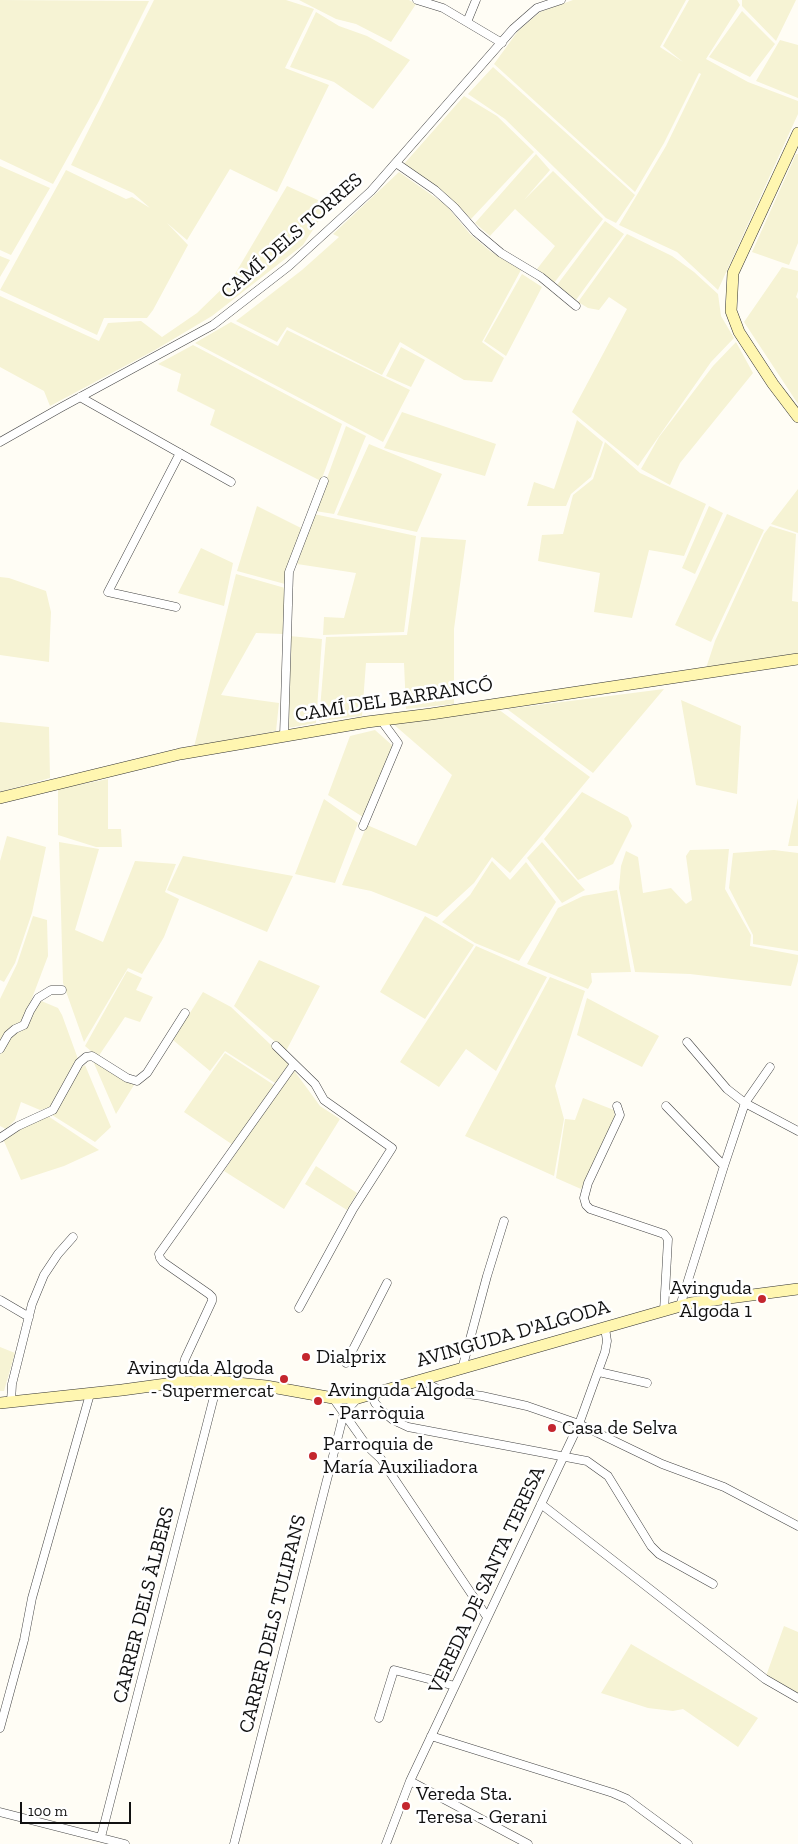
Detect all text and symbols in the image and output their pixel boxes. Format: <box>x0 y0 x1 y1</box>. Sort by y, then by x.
street label: CAMÍ DELS TORRES <box>216 168 368 304</box>
street label: CAMÍ DEL BARRANCÓ <box>293 673 495 727</box>
place label: Avinguda Algoda 1 <box>670 1276 752 1323</box>
marker: Avinguda Algoda 1 <box>756 1293 768 1305</box>
street label: AVINGUDA D'ALGODA <box>414 1295 612 1373</box>
place label: Dialprix <box>316 1345 386 1369</box>
marker: Dialprix <box>300 1351 312 1363</box>
place label: Avinguda Algoda - Supermercat <box>127 1356 274 1403</box>
marker: Avinguda Algoda - Supermercat <box>278 1373 290 1385</box>
place label: Avinguda Algoda - Parròquia <box>328 1378 475 1425</box>
marker: Avinguda Algoda - Parròquia <box>312 1395 324 1407</box>
place label: Casa de Selva <box>562 1416 677 1440</box>
marker: Casa de Selva <box>546 1422 558 1434</box>
place label: Parroquia de María Auxiliadora <box>323 1432 478 1479</box>
marker: Parroquia de María Auxiliadora <box>307 1450 319 1462</box>
street label: VEREDA DE SANTA TERESA <box>424 1462 550 1698</box>
street label: CARRER DELS ÀLBERS <box>108 1504 180 1706</box>
street label: CARRER DELS TULIPANS <box>234 1512 312 1736</box>
place label: Vereda Sta. Teresa - Gerani <box>416 1782 547 1829</box>
scale bar <box>22 1792 134 1824</box>
marker: Vereda Sta. Teresa - Gerani <box>400 1800 412 1812</box>
text: 100 m <box>28 1802 67 1820</box>

